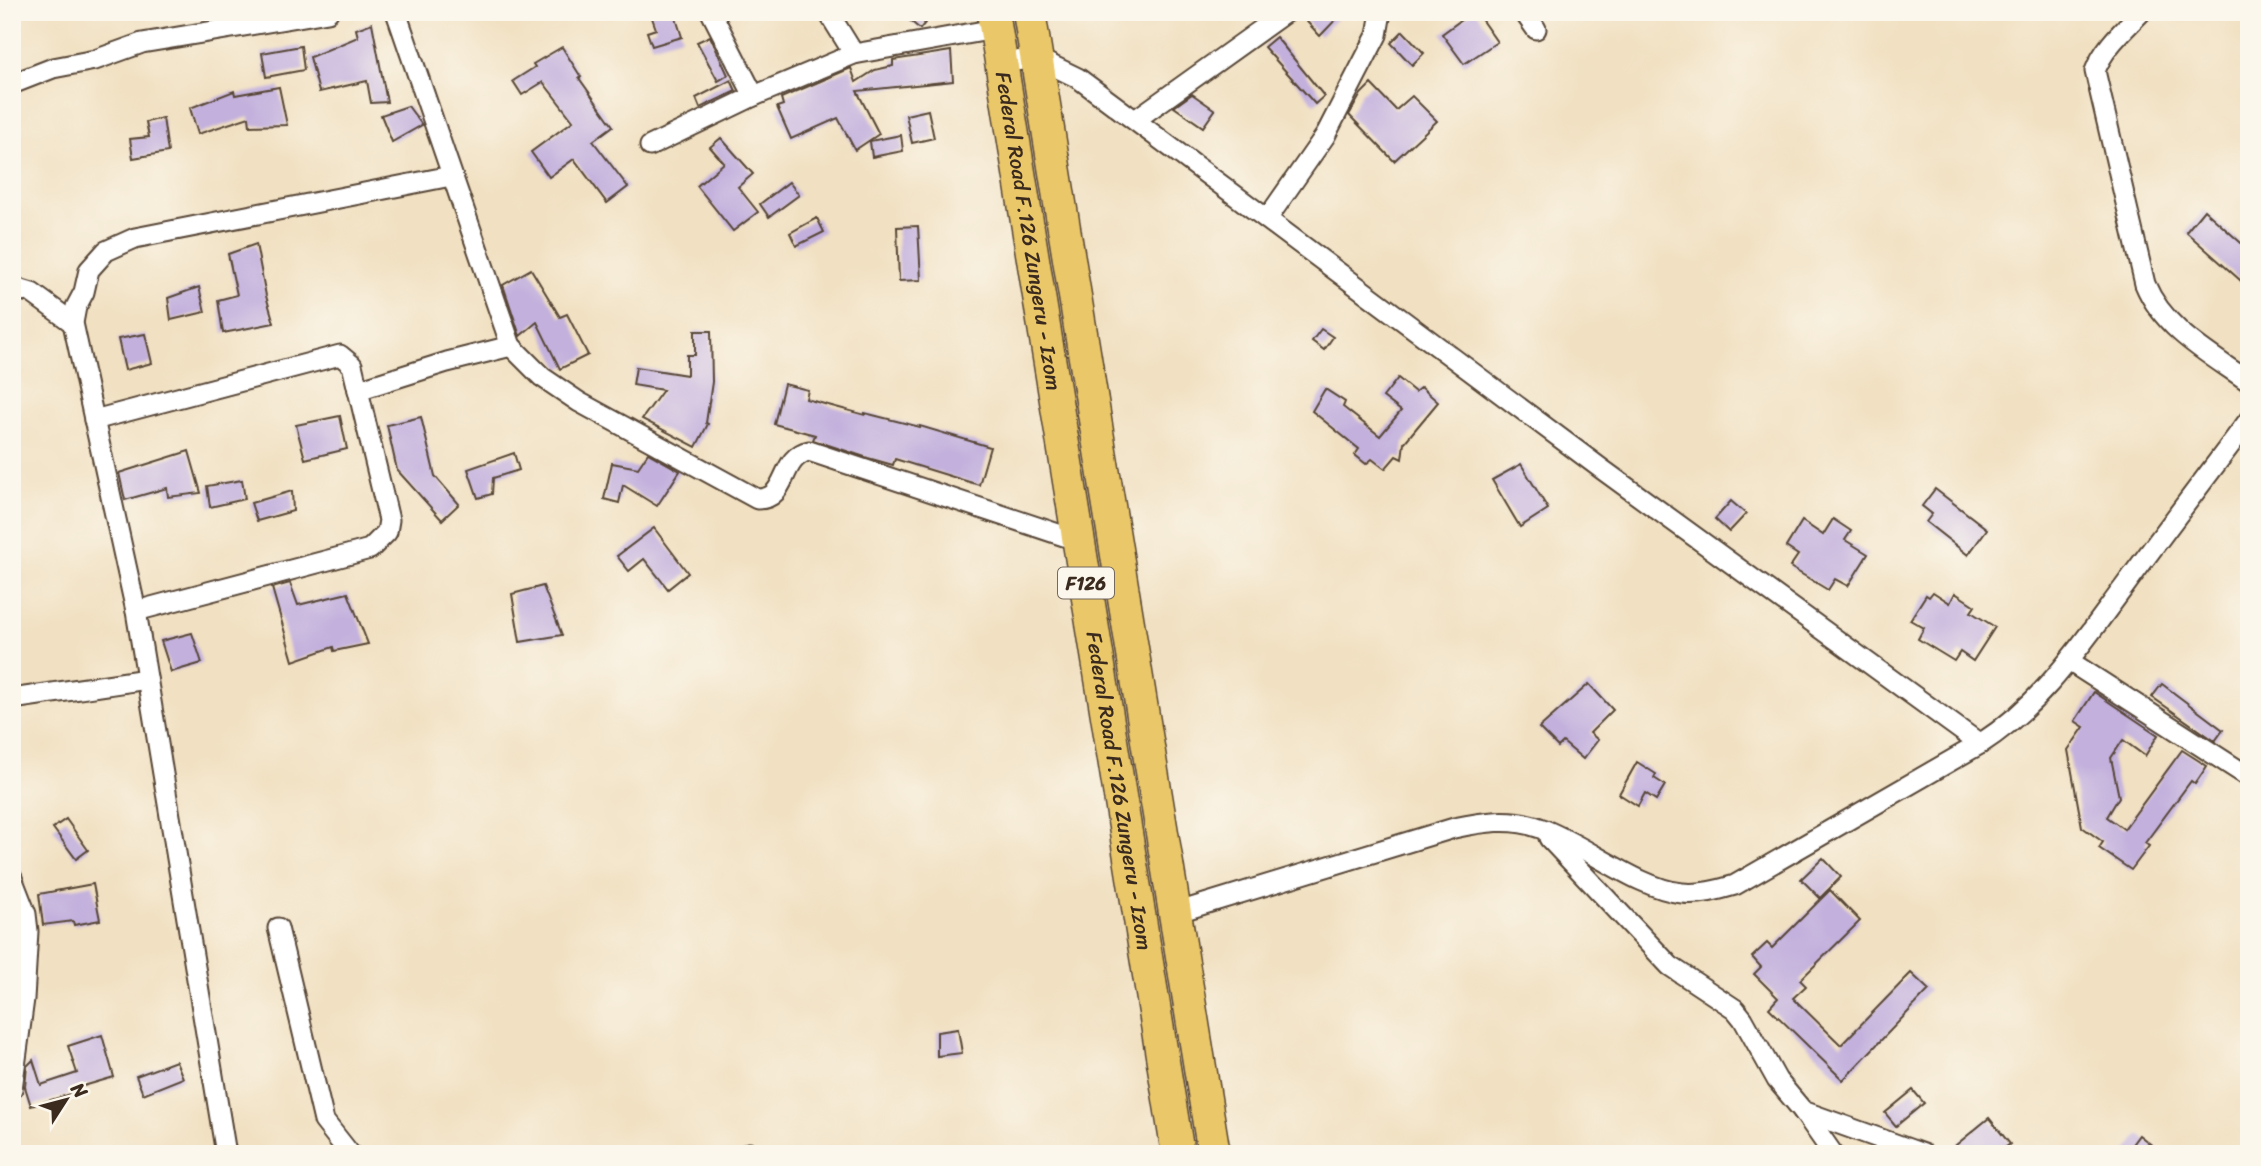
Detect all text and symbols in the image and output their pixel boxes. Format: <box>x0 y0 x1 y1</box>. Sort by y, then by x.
street label: Federal Road F.126 Zungeru - Izom <box>984 69 1073 393</box>
road number: F126 <box>1058 568 1114 598</box>
street label: Federal Road F.126 Zungeru - Izom <box>1075 629 1164 953</box>
north arrow <box>32 1064 102 1134</box>
text: N <box>62 1074 97 1106</box>

